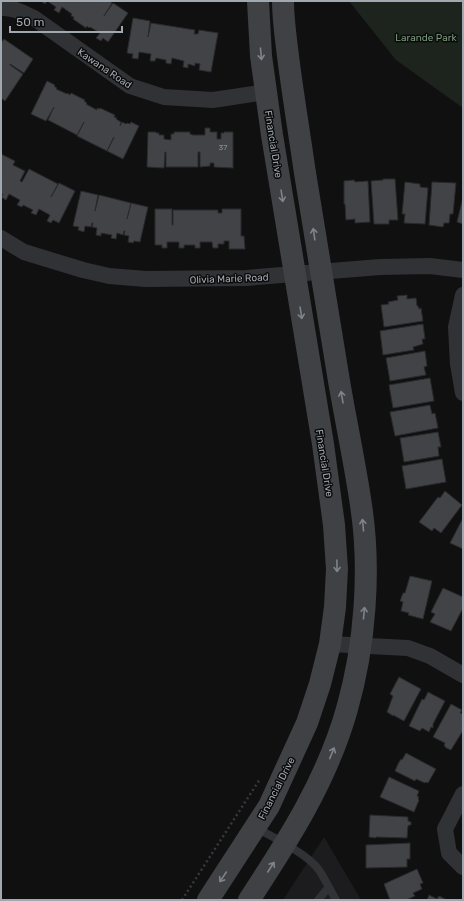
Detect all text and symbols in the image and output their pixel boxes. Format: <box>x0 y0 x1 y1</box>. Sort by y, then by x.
scale bar <box>10 8 122 34</box>
text: 50 m <box>16 15 44 29</box>
park label: Larande Park <box>395 32 457 44</box>
street label: Kawana Road <box>75 46 134 91</box>
one-way arrow <box>258 47 265 60</box>
street label: Financial Drive <box>262 109 284 179</box>
house number: 37 <box>219 143 227 152</box>
one-way arrow <box>278 190 286 203</box>
one-way arrow <box>310 228 318 241</box>
street label: Olivia Marie Road <box>189 272 269 286</box>
one-way arrow <box>297 306 305 319</box>
one-way arrow <box>338 391 346 404</box>
street label: Financial Drive <box>313 428 335 498</box>
one-way arrow <box>359 519 366 532</box>
one-way arrow <box>333 559 340 572</box>
one-way arrow <box>360 607 367 620</box>
one-way arrow <box>329 748 336 760</box>
street label: Financial Drive <box>256 755 298 822</box>
one-way arrow <box>266 862 275 873</box>
one-way arrow <box>219 871 227 882</box>

